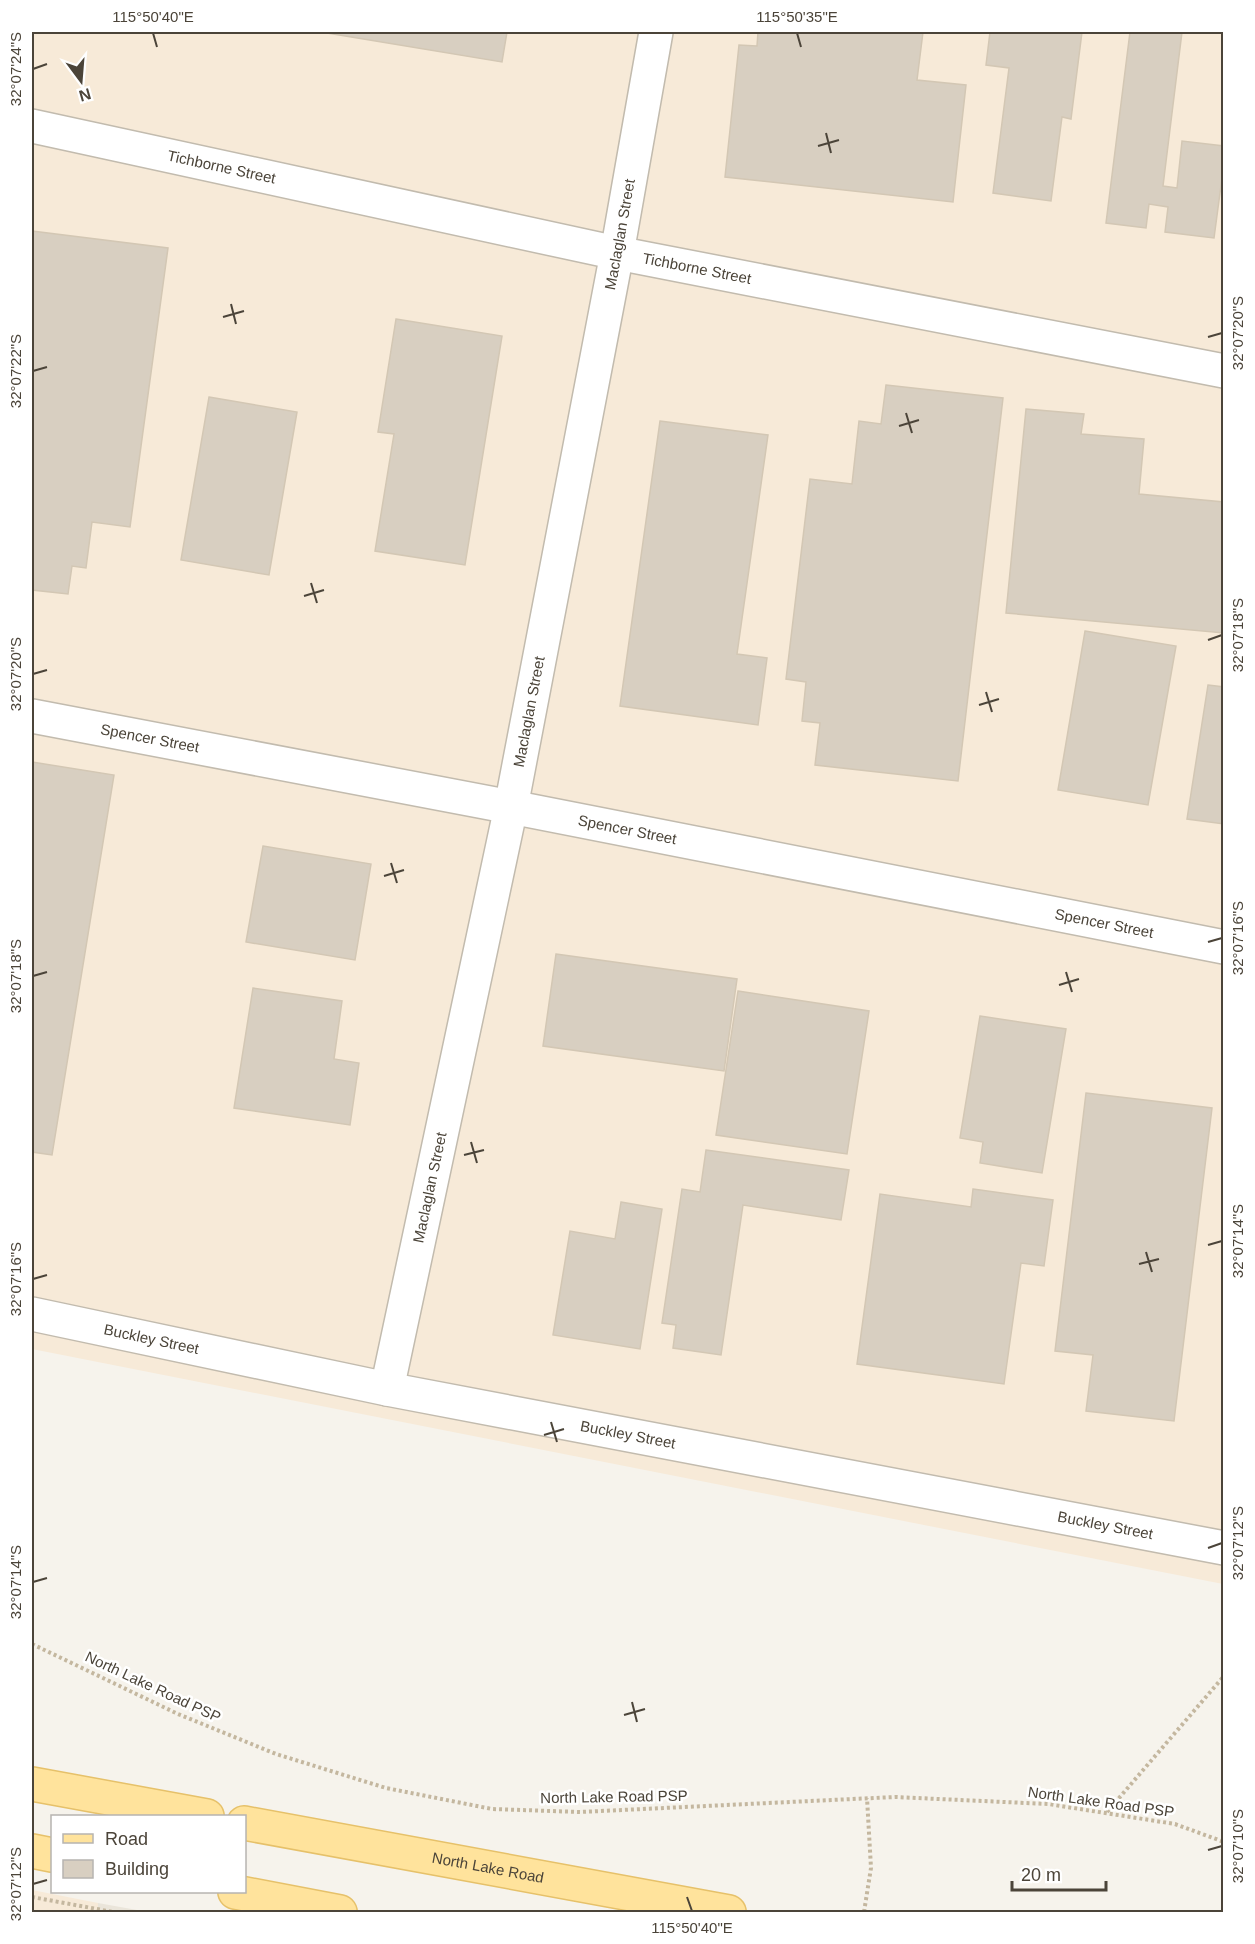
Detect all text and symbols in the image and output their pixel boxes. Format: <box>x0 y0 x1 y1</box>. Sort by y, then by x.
text: 115°50'40"E <box>112 8 194 25</box>
text: 115°50'35"E <box>756 8 838 25</box>
text: 32°07'24"S <box>7 32 24 106</box>
north arrow <box>51 51 111 111</box>
text: N <box>77 85 93 105</box>
street label: Tichborne Street <box>166 147 278 187</box>
street label: Maclaglan Street <box>601 177 638 291</box>
street label: Tichborne Street <box>641 249 754 287</box>
text: 32°07'20"S <box>1229 296 1246 370</box>
text: 32°07'22"S <box>7 334 24 408</box>
text: 32°07'18"S <box>1229 598 1246 672</box>
text: 32°07'20"S <box>7 637 24 711</box>
street label: Maclaglan Street <box>510 654 548 769</box>
street label: Spencer Street <box>99 720 202 756</box>
street label: Spencer Street <box>577 811 679 847</box>
text: 32°07'16"S <box>1229 901 1246 975</box>
street label: Spencer Street <box>1053 905 1156 941</box>
text: 32°07'18"S <box>7 939 24 1013</box>
street label: Maclaglan Street <box>409 1130 450 1244</box>
text: 32°07'14"S <box>1229 1204 1246 1278</box>
text: 32°07'16"S <box>7 1242 24 1316</box>
street label: Buckley Street <box>102 1320 201 1357</box>
street label: Buckley Street <box>579 1417 678 1452</box>
text: 32°07'12"S <box>1229 1506 1246 1580</box>
street label: Buckley Street <box>1056 1508 1155 1542</box>
text: 32°07'14"S <box>7 1545 24 1619</box>
street label: North Lake Road PSP <box>83 1648 224 1725</box>
street label: North Lake Road PSP <box>1027 1783 1175 1820</box>
street label: North Lake Road PSP <box>540 1787 688 1806</box>
text: 32°07'10"S <box>1229 1809 1246 1883</box>
legend <box>51 1815 246 1893</box>
text: Road <box>105 1829 148 1849</box>
text: 32°07'12"S <box>7 1847 24 1921</box>
street label: North Lake Road <box>431 1849 545 1886</box>
scale bar <box>1012 1854 1106 1892</box>
text: Building <box>105 1859 169 1879</box>
text: 20 m <box>1021 1865 1061 1885</box>
text: 115°50'40"E <box>651 1919 733 1936</box>

